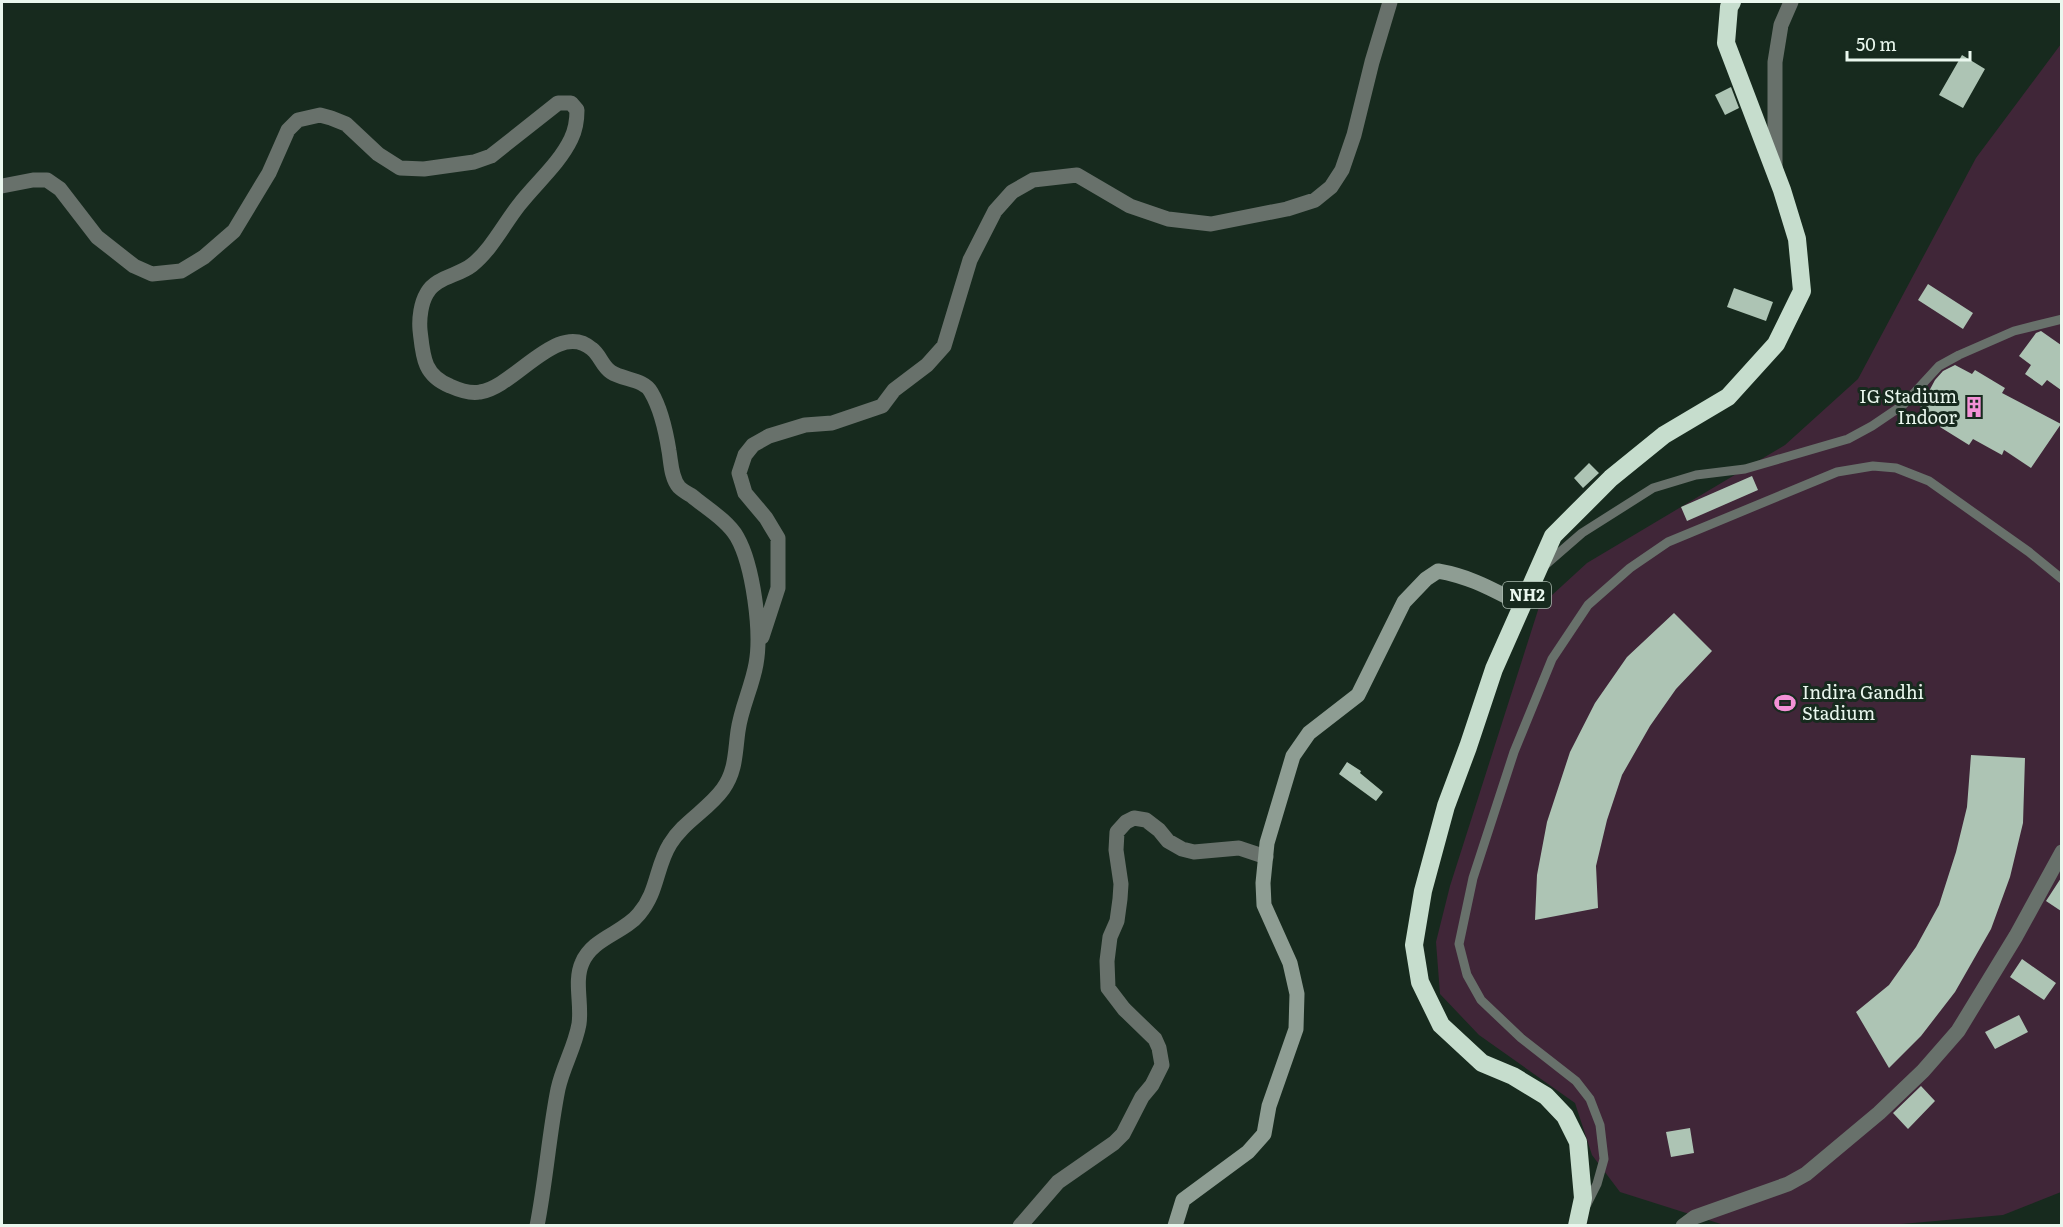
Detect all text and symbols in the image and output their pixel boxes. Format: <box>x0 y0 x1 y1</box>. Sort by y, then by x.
scale bar <box>1847 24 1970 62</box>
text: 50 m <box>1856 30 1897 57</box>
place label: IG Stadium Indoor <box>1859 382 1957 430</box>
building icon: IG Stadium Indoor <box>1962 395 1986 419</box>
road number: NH2 <box>1503 582 1551 608</box>
place label: Indira Gandhi Stadium <box>1802 678 1924 726</box>
sports icon: Indira Gandhi Stadium <box>1773 691 1797 715</box>

